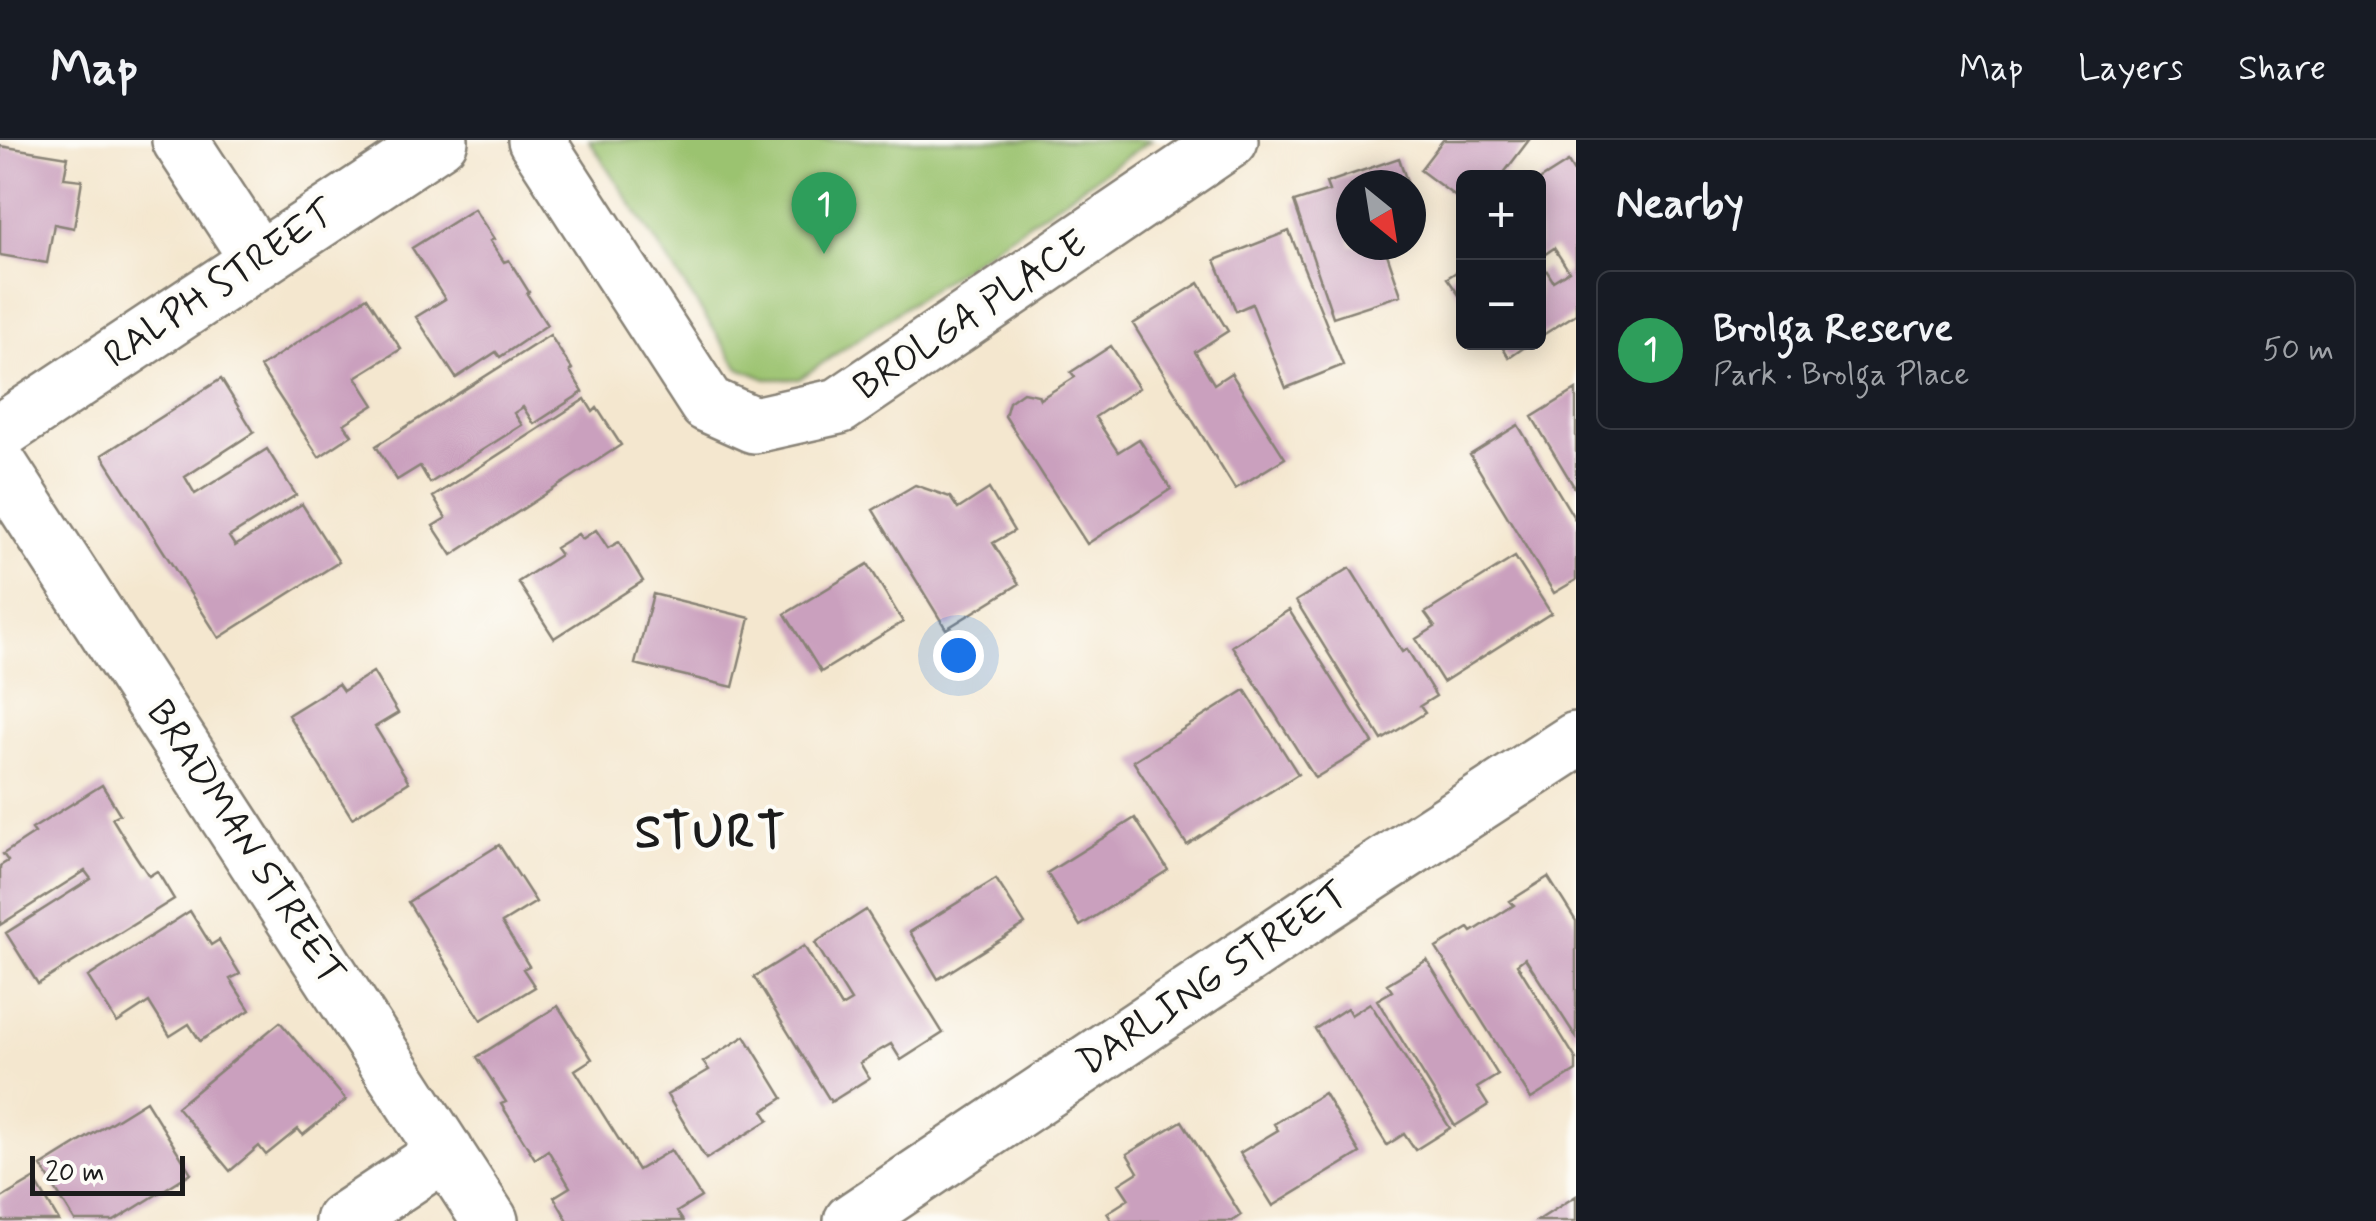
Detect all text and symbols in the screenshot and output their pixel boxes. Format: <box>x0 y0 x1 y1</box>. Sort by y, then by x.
text: Map <box>50 38 138 101</box>
text: Map <box>1959 46 2023 92</box>
text: Layers <box>2078 46 2183 92</box>
text: Share <box>2238 46 2326 92</box>
north arrow <box>1336 170 1426 260</box>
map controls <box>1456 170 1546 350</box>
button: + <box>1456 170 1546 260</box>
pin: 1 <box>792 172 856 254</box>
text: Nearby <box>1616 178 1744 233</box>
street label: RALPH STREET <box>95 189 346 380</box>
street label: BROLGA PLACE <box>845 220 1097 412</box>
button: − <box>1456 260 1546 350</box>
text: Brolga Reserve <box>1713 305 1953 354</box>
text: 1 <box>1643 329 1658 371</box>
text: 50 m <box>2262 329 2334 371</box>
text: Park · Brolga Place <box>1713 354 1969 396</box>
your location <box>933 630 984 681</box>
street label: BRADMAN STREET <box>134 691 356 995</box>
district label: STURT <box>635 802 787 865</box>
street label: DARLING STREET <box>1068 870 1358 1088</box>
scale bar <box>30 1151 185 1196</box>
text: 20 m <box>45 1155 105 1192</box>

